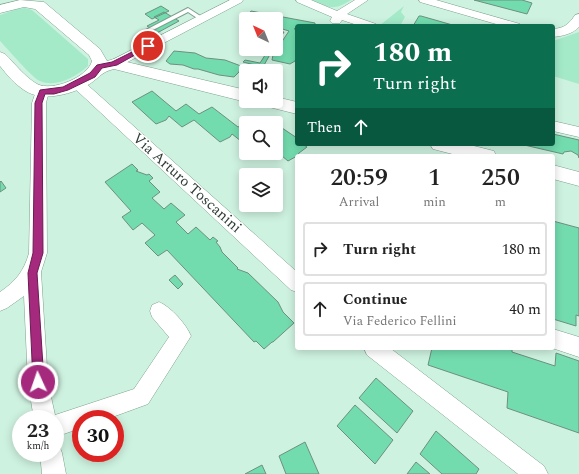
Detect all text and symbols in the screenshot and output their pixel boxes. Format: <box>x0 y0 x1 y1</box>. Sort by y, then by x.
north arrow <box>239 12 283 56</box>
map controls <box>239 12 283 212</box>
pin <box>131 29 165 63</box>
text: 180 m <box>373 31 452 74</box>
icon: arrive <box>137 35 159 57</box>
icon: right <box>307 40 359 92</box>
button: sound <box>239 64 283 108</box>
text: Turn right <box>373 70 456 97</box>
button: search <box>239 116 283 160</box>
text: Then <box>307 116 342 139</box>
icon: ahead <box>350 116 372 138</box>
street label: Via Arturo Toscanini <box>127 127 247 239</box>
text: 20:59 <box>330 160 388 196</box>
text: 1 <box>428 160 441 196</box>
text: 250 <box>481 160 520 196</box>
button: layers <box>239 168 283 212</box>
text: Arrival <box>339 192 379 212</box>
text: min <box>423 192 446 212</box>
text: m <box>495 192 506 212</box>
icon: right <box>309 238 331 260</box>
text: Turn right <box>343 238 416 261</box>
text: 180 m <box>502 238 541 261</box>
text: Continue <box>343 288 408 311</box>
icon: ahead <box>309 298 331 320</box>
text: 40 m <box>509 298 541 321</box>
text: Via Federico Fellini <box>343 311 457 331</box>
position arrow <box>17 361 59 403</box>
speed limit sign: 30 <box>72 410 124 462</box>
text: 23 <box>27 416 49 446</box>
text: km/h <box>27 438 49 454</box>

